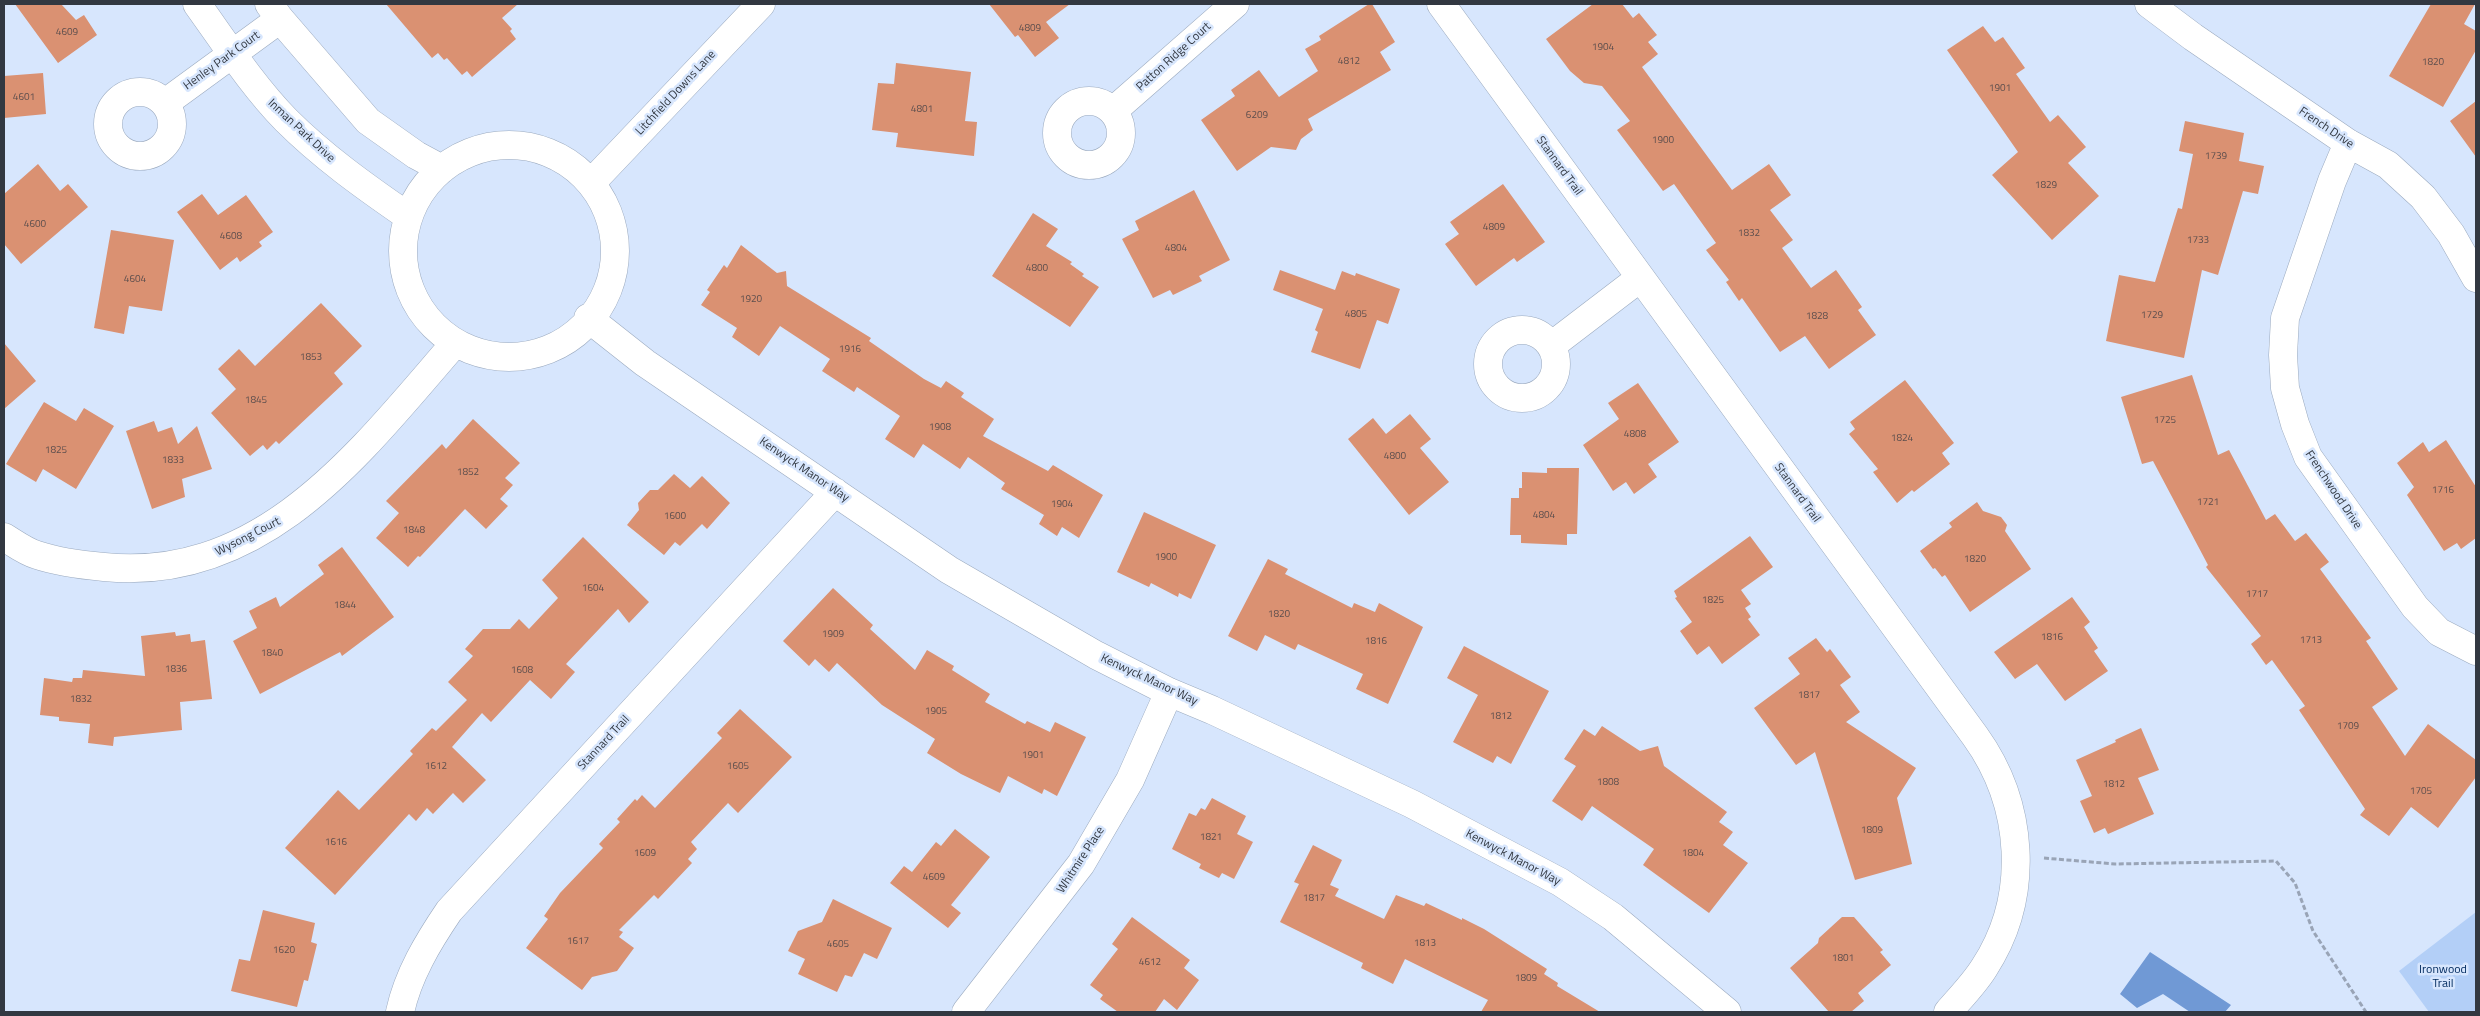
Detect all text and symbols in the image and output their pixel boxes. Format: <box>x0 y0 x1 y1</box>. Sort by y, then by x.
street label: Patton Ridge Court <box>1134 20 1214 94</box>
house number: 4809 <box>1019 23 1041 35</box>
house number: 4609 <box>56 27 78 39</box>
street label: Henley Park Court <box>181 28 263 94</box>
house number: 1904 <box>1592 42 1614 54</box>
street label: Litchfield Downs Lane <box>633 48 719 138</box>
house number: 4812 <box>1338 56 1360 68</box>
house number: 1820 <box>2422 57 2444 69</box>
house number: 1901 <box>1989 83 2011 95</box>
house number: 4601 <box>13 92 35 104</box>
street label: Inman Park Drive <box>265 96 337 166</box>
house number: 4801 <box>911 104 933 116</box>
street label: French Drive <box>2296 104 2356 152</box>
house number: 6209 <box>1246 110 1268 122</box>
street label: Stannard Trail <box>1533 134 1585 198</box>
house number: 1900 <box>1652 135 1674 147</box>
house number: 1739 <box>2205 151 2227 163</box>
house number: 1829 <box>2035 180 2057 192</box>
house number: 4600 <box>24 219 46 231</box>
house number: 4809 <box>1483 222 1505 234</box>
house number: 1832 <box>1738 228 1760 240</box>
house number: 4608 <box>220 231 242 243</box>
house number: 1733 <box>2187 235 2209 247</box>
house number: 4804 <box>1165 243 1187 255</box>
house number: 4800 <box>1026 263 1048 275</box>
house number: 4604 <box>124 274 146 286</box>
house number: 1920 <box>740 294 762 306</box>
house number: 4805 <box>1345 309 1367 321</box>
house number: 1729 <box>2141 310 2163 322</box>
house number: 1828 <box>1806 311 1828 323</box>
house number: 1916 <box>839 344 861 356</box>
house number: 1853 <box>300 352 322 364</box>
house number: 1845 <box>245 395 267 407</box>
house number: 1725 <box>2154 415 2176 427</box>
house number: 1908 <box>929 422 951 434</box>
house number: 4808 <box>1624 429 1646 441</box>
house number: 1824 <box>1891 433 1913 445</box>
street label: Kenwyck Manor Way <box>756 435 852 505</box>
house number: 1825 <box>45 445 67 457</box>
street label: Frenchwood Drive <box>2302 448 2364 532</box>
house number: 4800 <box>1384 451 1406 463</box>
house number: 1833 <box>162 455 184 467</box>
street label: Stannard Trail <box>1771 461 1823 525</box>
house number: 1852 <box>457 467 479 479</box>
house number: 1716 <box>2432 485 2454 497</box>
house number: 1721 <box>2197 497 2219 509</box>
house number: 1904 <box>1051 499 1073 511</box>
house number: 4804 <box>1533 510 1555 522</box>
house number: 1600 <box>664 511 686 523</box>
street label: Wysong Court <box>213 514 283 560</box>
house number: 1848 <box>403 525 425 537</box>
house number: 1900 <box>1155 552 1177 564</box>
house number: 1820 <box>1964 554 1986 566</box>
house number: 1604 <box>582 583 604 595</box>
house number: 1717 <box>2246 589 2268 601</box>
house number: 1825 <box>1702 595 1724 607</box>
house number: 1844 <box>334 600 356 612</box>
house number: 1820 <box>1268 609 1290 621</box>
house number: 1909 <box>822 629 844 641</box>
house number: 1816 <box>2041 632 2063 644</box>
house number: 1713 <box>2300 635 2322 647</box>
house number: 1816 <box>1365 636 1387 648</box>
house number: 1840 <box>261 648 283 660</box>
street label: Kenwyck Manor Way <box>1098 651 1200 709</box>
house number: 1836 <box>165 664 187 676</box>
house number: 1608 <box>511 665 533 677</box>
house number: 1817 <box>1798 690 1820 702</box>
house number: 1832 <box>70 694 92 706</box>
house number: 1905 <box>925 706 947 718</box>
house number: 1812 <box>1490 711 1512 723</box>
street label: Stannard Trail <box>575 713 633 773</box>
house number: 1709 <box>2337 721 2359 733</box>
house number: 1901 <box>1022 750 1044 762</box>
house number: 1612 <box>425 761 447 773</box>
house number: 1605 <box>727 761 749 773</box>
house number: 1808 <box>1597 777 1619 789</box>
house number: 1812 <box>2103 779 2125 791</box>
house number: 1705 <box>2410 786 2432 798</box>
street label: Whitmire Place <box>1054 824 1108 896</box>
house number: 1809 <box>1861 825 1883 837</box>
street label: Kenwyck Manor Way <box>1463 827 1563 889</box>
house number: 1821 <box>1200 832 1222 844</box>
house number: 1616 <box>325 837 347 849</box>
house number: 1609 <box>634 848 656 860</box>
house number: 1804 <box>1682 848 1704 860</box>
house number: 4609 <box>923 872 945 884</box>
house number: 1817 <box>1303 893 1325 905</box>
house number: 1617 <box>567 936 589 948</box>
house number: 1813 <box>1414 938 1436 950</box>
house number: 4605 <box>827 939 849 951</box>
house number: 1620 <box>273 945 295 957</box>
house number: 1801 <box>1832 953 1854 965</box>
house number: 4612 <box>1139 957 1161 969</box>
park label: Ironwood Trail <box>2419 963 2467 991</box>
house number: 1809 <box>1515 973 1537 985</box>

